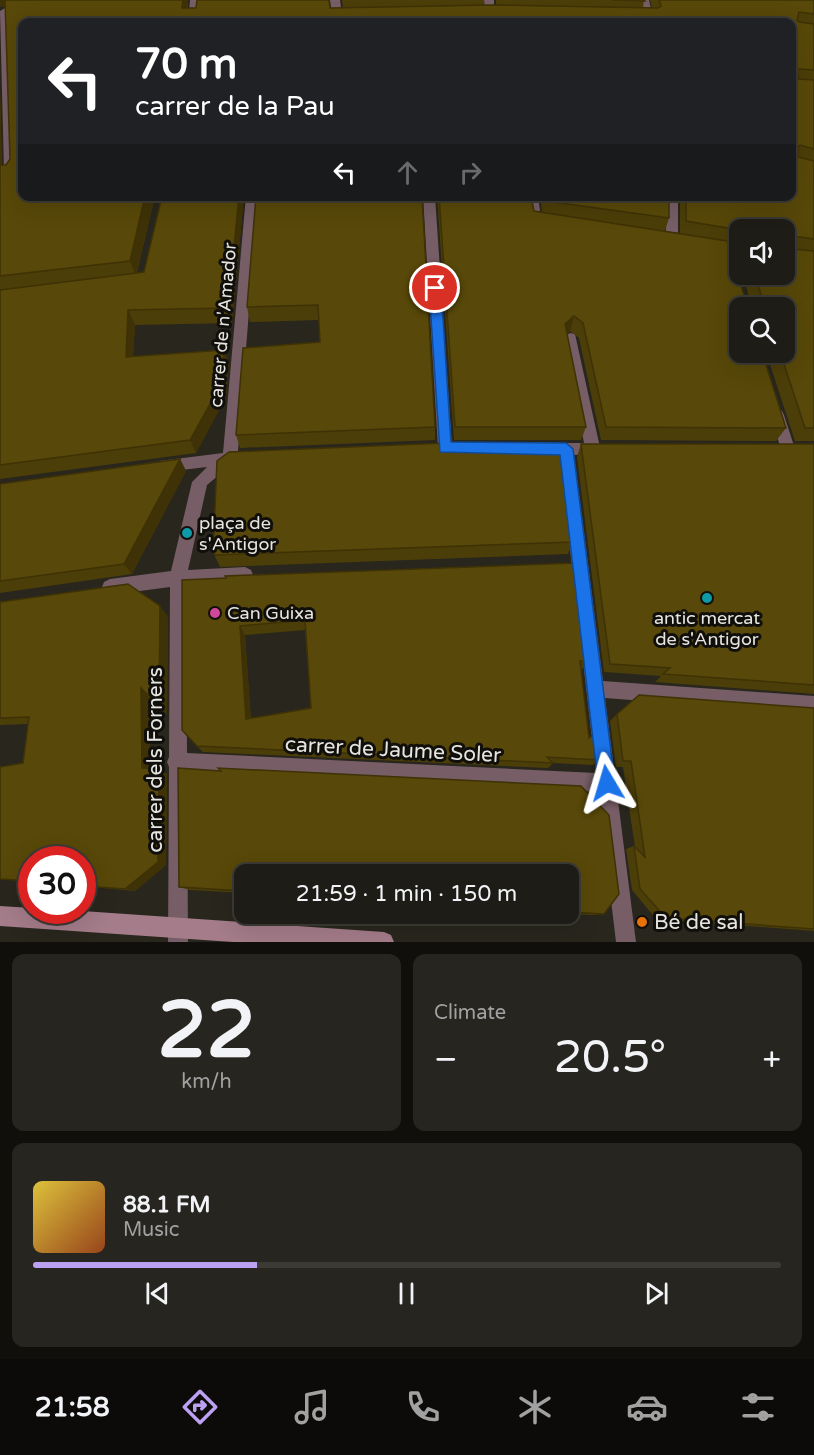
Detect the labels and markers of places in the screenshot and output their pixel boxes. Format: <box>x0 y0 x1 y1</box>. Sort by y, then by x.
pin <box>409 262 460 313</box>
place label: plaça de s'Antigor <box>199 512 276 555</box>
marker: plaça de s'Antigor <box>180 526 194 540</box>
marker: antic mercat de s'Antigor <box>700 591 714 605</box>
place label: Can Guixa <box>227 602 314 624</box>
marker: Can Guixa <box>208 606 222 620</box>
place label: antic mercat de s'Antigor <box>654 607 760 650</box>
place label: Bé de sal <box>654 910 744 935</box>
marker: Bé de sal <box>635 915 649 929</box>

